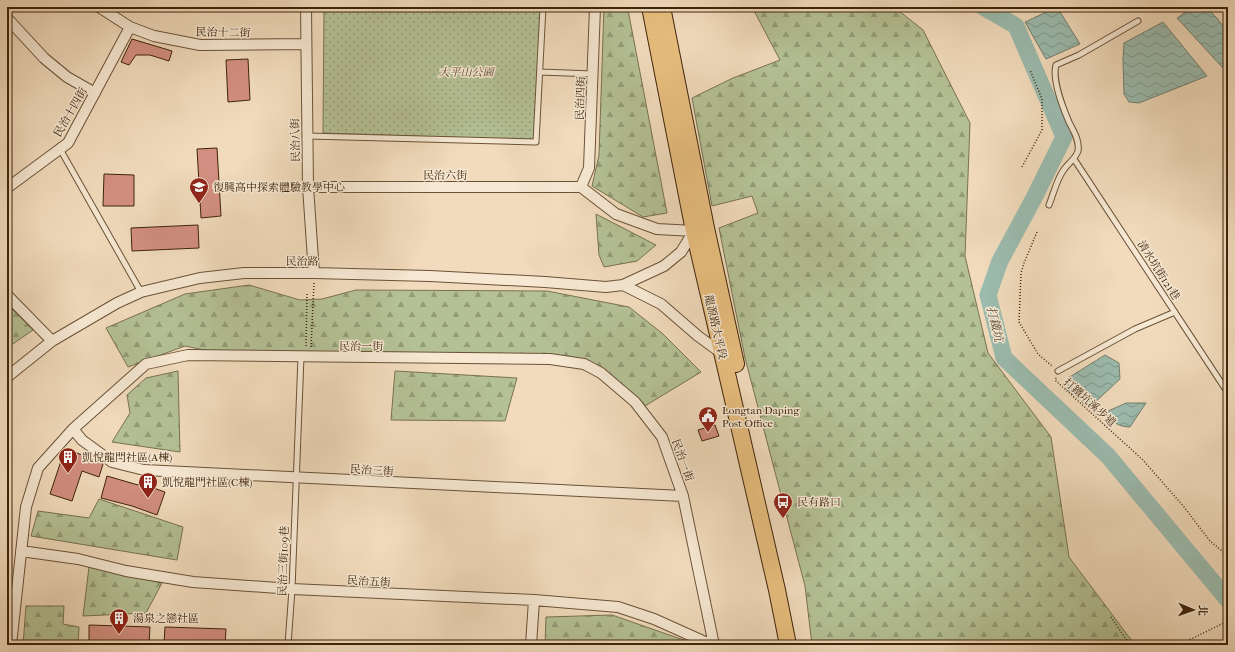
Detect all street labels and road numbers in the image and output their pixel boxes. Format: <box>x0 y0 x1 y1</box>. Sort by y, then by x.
street label: 民治十二街 <box>195 26 251 39</box>
street label: 民治四街 <box>573 76 588 120</box>
street label: 民治十四街 <box>51 85 90 139</box>
street label: 民治八街 <box>289 118 302 162</box>
street label: 民治六街 <box>423 169 467 182</box>
street label: 清水坑街121巷 <box>1134 238 1183 303</box>
street label: 民治路 <box>286 255 319 268</box>
street label: 龍源路大平段 <box>702 293 729 361</box>
street label: 民治一街 <box>339 340 383 353</box>
street label: 打鐵坑溪步道 <box>1061 375 1119 429</box>
street label: 民治一街 <box>669 437 696 483</box>
street label: 民治三街 <box>350 463 394 478</box>
street label: 民治三街109巷 <box>276 525 291 597</box>
street label: 民治五街 <box>347 574 391 589</box>

